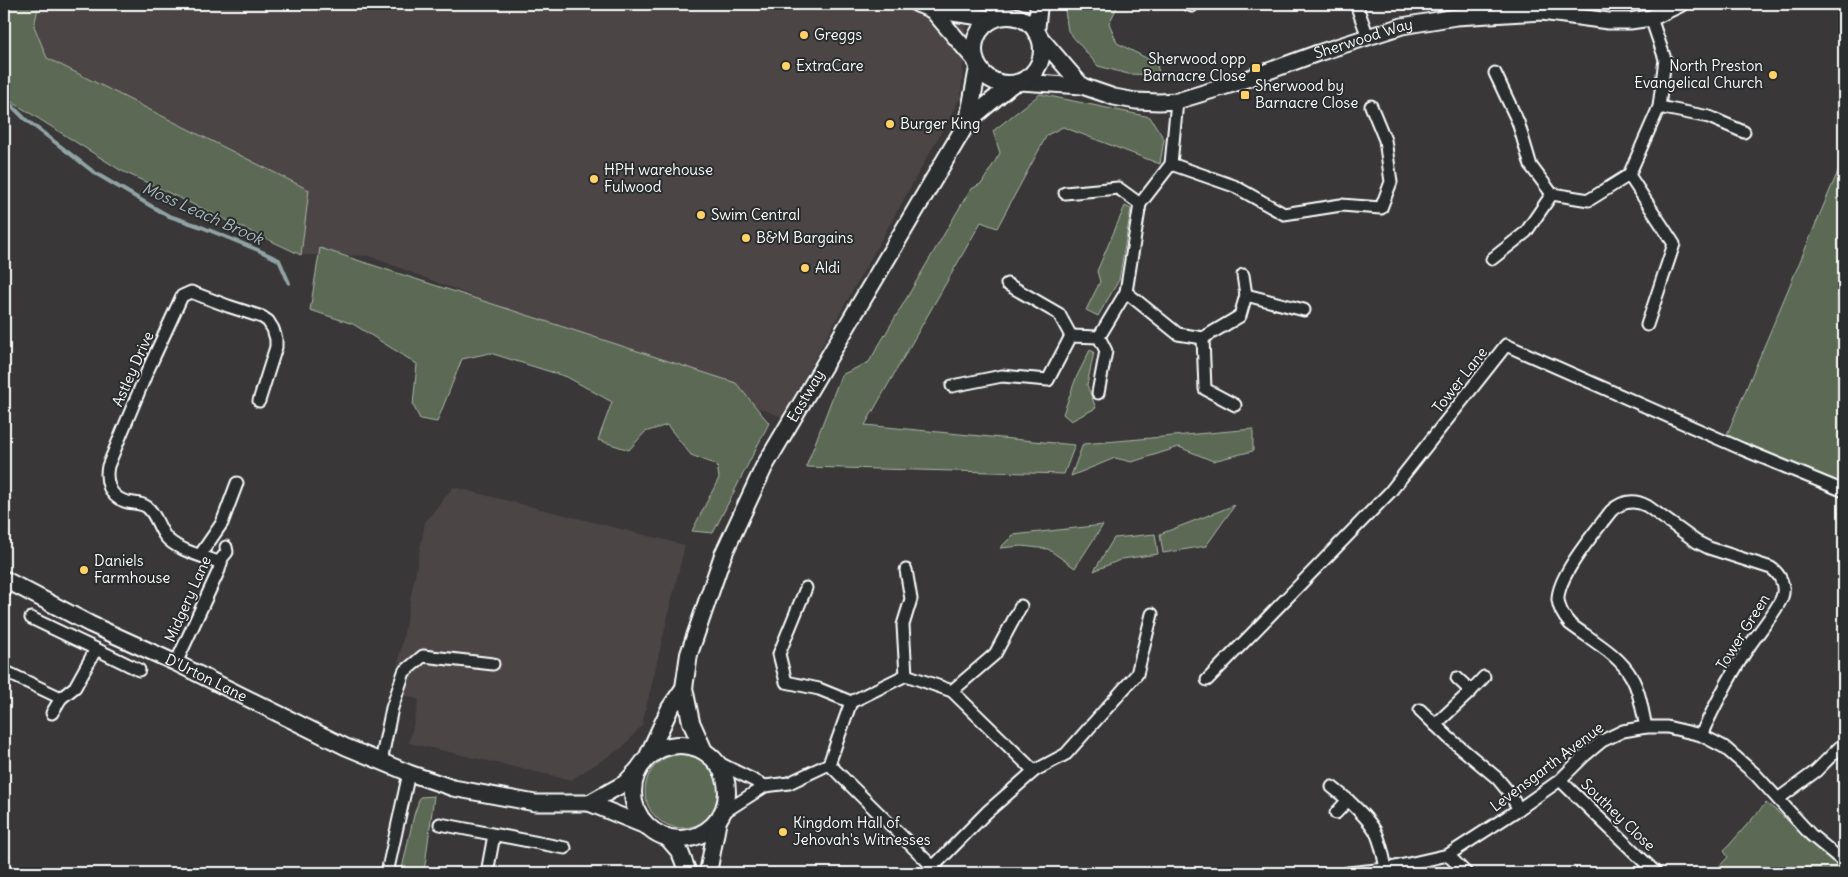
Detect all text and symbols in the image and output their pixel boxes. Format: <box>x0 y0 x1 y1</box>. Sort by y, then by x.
street label: Sherwood Way <box>1312 14 1414 63</box>
place label: Greggs <box>814 25 862 44</box>
marker: Greggs <box>798 29 810 41</box>
place label: Sherwood opp Barnacre Close <box>1143 49 1246 85</box>
place label: ExtraCare <box>796 56 864 75</box>
place label: North Preston Evangelical Church <box>1634 56 1763 92</box>
marker: ExtraCare <box>780 60 792 72</box>
marker: Sherwood opp Barnacre Close <box>1250 62 1262 74</box>
marker: North Preston Evangelical Church <box>1767 69 1779 81</box>
place label: Sherwood by Barnacre Close <box>1255 76 1358 112</box>
marker: Sherwood by Barnacre Close <box>1239 89 1251 101</box>
place label: Burger King <box>900 114 980 133</box>
marker: Burger King <box>884 118 896 130</box>
place label: HPH warehouse Fulwood <box>604 160 713 196</box>
marker: HPH warehouse Fulwood <box>588 173 600 185</box>
water label: Moss Leach Brook <box>139 177 268 249</box>
place label: Swim Central <box>711 205 800 224</box>
marker: Swim Central <box>695 209 707 221</box>
place label: B&M Bargains <box>756 228 853 247</box>
marker: B&M Bargains <box>740 232 752 244</box>
place label: Aldi <box>815 258 840 277</box>
marker: Aldi <box>799 262 811 274</box>
street label: Astley Drive <box>107 328 158 409</box>
street label: Tower Lane <box>1428 343 1491 416</box>
street label: Eastway <box>783 366 828 426</box>
place label: Daniels Farmhouse <box>94 551 170 587</box>
street label: Midgery Lane <box>160 553 215 645</box>
marker: Daniels Farmhouse <box>78 564 90 576</box>
street label: Tower Green <box>1712 590 1774 673</box>
street label: D'Urton Lane <box>162 649 250 706</box>
street label: Levensgarth Avenue <box>1486 718 1607 815</box>
street label: Southey Close <box>1577 774 1659 855</box>
place label: Kingdom Hall of Jehovah's Witnesses <box>793 813 931 849</box>
marker: Kingdom Hall of Jehovah's Witnesses <box>777 826 789 838</box>

